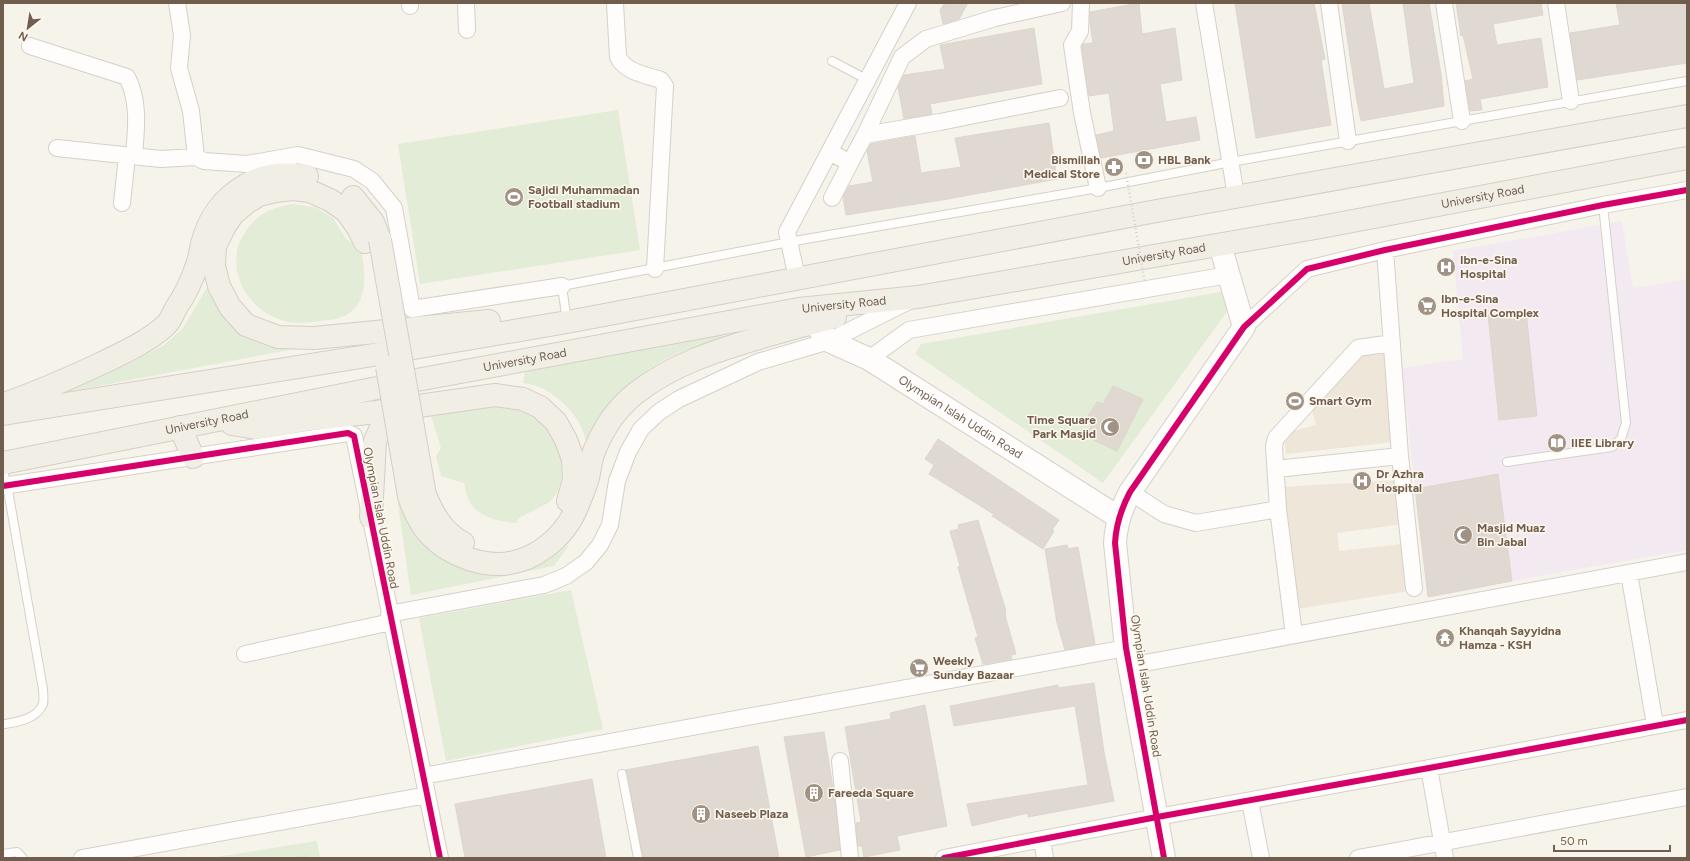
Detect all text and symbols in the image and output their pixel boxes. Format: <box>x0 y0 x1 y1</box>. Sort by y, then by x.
north arrow <box>8 8 48 48</box>
text: N <box>16 28 30 44</box>
bank icon: HBL Bank <box>1133 149 1155 171</box>
place label: Bismillah Medical Store <box>1024 153 1100 181</box>
place label: HBL Bank <box>1158 153 1211 167</box>
pharmacy icon: Bismillah Medical Store <box>1103 156 1125 178</box>
street label: University Road <box>1440 182 1526 211</box>
place label: Sajidi Muhammadan Football stadium <box>528 183 640 211</box>
sports icon: Sajidi Muhammadan Football stadium <box>503 186 525 208</box>
street label: University Road <box>1121 240 1207 268</box>
place label: Ibn-e-Sina Hospital <box>1460 253 1518 281</box>
hospital icon: Ibn-e-Sina Hospital <box>1435 256 1457 278</box>
place label: Ibn-e-Sina Hospital Complex <box>1441 292 1540 320</box>
street label: University Road <box>801 293 887 316</box>
supermarket icon: Ibn-e-Sina Hospital Complex <box>1416 295 1438 317</box>
street label: University Road <box>482 345 568 375</box>
street label: Olympian Islah Uddin Road <box>896 372 1025 462</box>
sports icon: Smart Gym <box>1284 390 1306 412</box>
place label: Smart Gym <box>1309 394 1372 408</box>
street label: University Road <box>164 407 250 437</box>
place label: Time Square Park Masjid <box>1027 413 1096 441</box>
mosque icon: Time Square Park Masjid <box>1099 416 1121 438</box>
library icon: IIEE Library <box>1546 432 1568 454</box>
place label: IIEE Library <box>1571 436 1634 450</box>
street label: Olympian Islah Uddin Road <box>360 446 402 590</box>
place label: Dr Azhra Hospital <box>1376 467 1424 495</box>
hospital icon: Dr Azhra Hospital <box>1351 470 1373 492</box>
place label: Masjid Muaz Bin Jabal <box>1477 521 1545 549</box>
mosque icon: Masjid Muaz Bin Jabal <box>1452 524 1474 546</box>
street label: Olympian Islah Uddin Road <box>1128 614 1164 758</box>
place label: Khanqah Sayyidna Hamza - KSH <box>1459 624 1561 652</box>
temple icon: Khanqah Sayyidna Hamza - KSH <box>1434 627 1456 649</box>
place label: Weekly Sunday Bazaar <box>933 654 1014 682</box>
supermarket icon: Weekly Sunday Bazaar <box>908 657 930 679</box>
building icon: Fareeda Square <box>803 782 825 804</box>
place label: Fareeda Square <box>828 786 914 800</box>
building icon: Naseeb Plaza <box>690 803 712 825</box>
place label: Naseeb Plaza <box>715 807 788 821</box>
scale bar <box>1554 827 1670 853</box>
text: 50 m <box>1560 834 1588 848</box>

